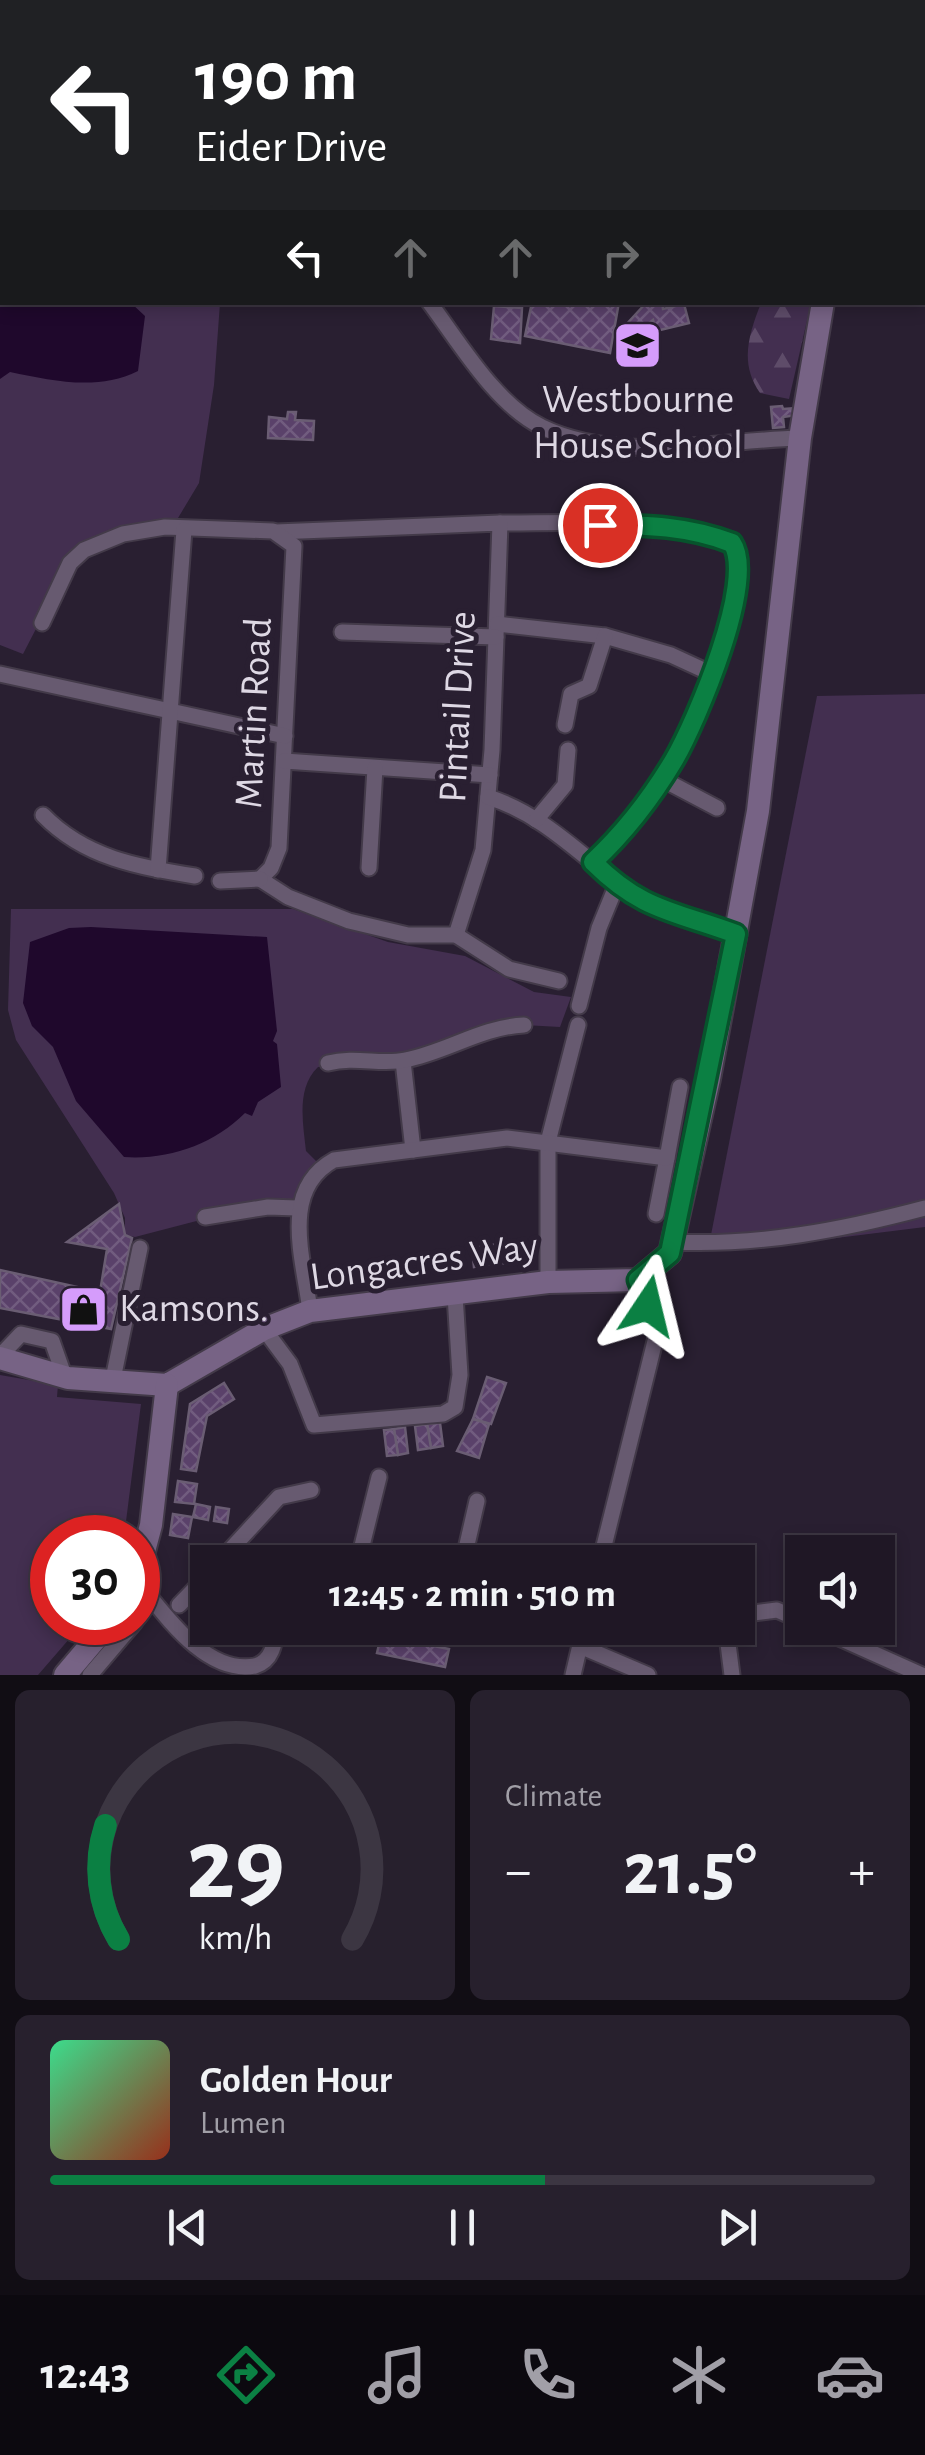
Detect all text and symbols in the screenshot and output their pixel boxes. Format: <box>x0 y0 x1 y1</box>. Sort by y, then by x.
icon: left <box>30 40 160 170</box>
text: 190 m <box>195 43 358 113</box>
text: Eider Drive <box>195 125 387 170</box>
icon: left <box>278 230 333 285</box>
icon: ahead <box>383 230 438 285</box>
icon: ahead <box>488 230 543 285</box>
icon: right <box>593 230 648 285</box>
school or university icon: Westbourne House School <box>612 319 664 371</box>
place label: Westbourne House School <box>533 380 743 466</box>
pin <box>558 483 643 568</box>
icon: arrive <box>573 498 628 553</box>
street label: Pintail Drive <box>433 610 483 804</box>
street label: Martin Road <box>229 616 279 810</box>
street label: Longacres Way <box>307 1226 541 1298</box>
position arrow <box>596 1254 700 1358</box>
shop icon: Kamsons. <box>58 1283 110 1335</box>
place label: Kamsons. <box>119 1289 269 1329</box>
speed limit sign: 30 <box>30 1515 160 1645</box>
map controls <box>785 1535 895 1645</box>
button: sound <box>785 1535 895 1645</box>
text: 12:45 · 2 min · 510 m <box>329 1576 616 1614</box>
text: Climate <box>505 1780 602 1812</box>
text: 29 <box>185 1814 285 1918</box>
text: 21.5° <box>623 1833 757 1908</box>
text: − <box>505 1844 531 1899</box>
text: + <box>849 1844 875 1899</box>
text: km/h <box>198 1920 272 1956</box>
text: Golden Hour <box>200 2062 392 2100</box>
text: Lumen <box>200 2107 286 2139</box>
icon: previous <box>160 2200 215 2255</box>
icon: pause <box>435 2200 490 2255</box>
icon: next <box>710 2200 765 2255</box>
icon: directions <box>211 2340 281 2410</box>
icon: music <box>362 2340 432 2410</box>
icon: phone <box>513 2340 583 2410</box>
icon: climate <box>664 2340 734 2410</box>
icon: car <box>815 2340 885 2410</box>
text: 12:43 <box>40 2352 130 2397</box>

